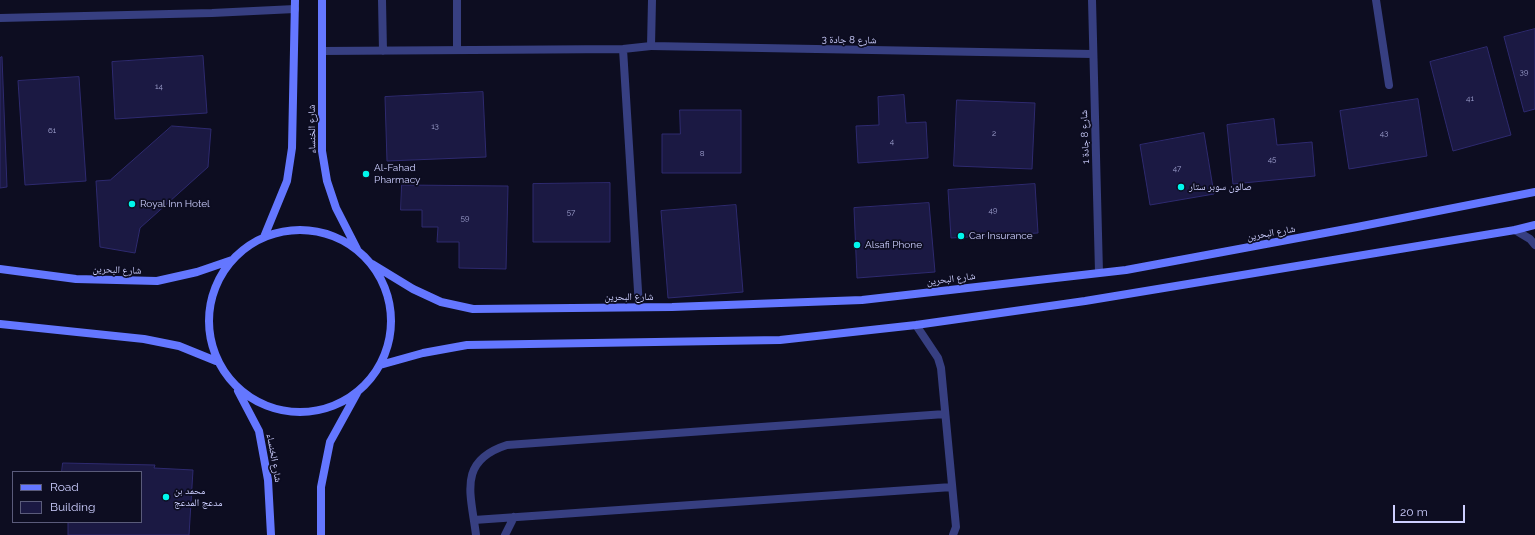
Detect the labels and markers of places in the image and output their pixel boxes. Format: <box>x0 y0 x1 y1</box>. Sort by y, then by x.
place label: Al-Fahad Pharmacy <box>374 162 420 186</box>
marker: Al-Fahad Pharmacy <box>361 169 371 179</box>
place label: صالون سوبر ستار <box>1189 181 1252 193</box>
marker: صالون سوبر ستار <box>1176 182 1186 192</box>
place label: Royal Inn Hotel <box>140 198 210 210</box>
marker: Royal Inn Hotel <box>127 199 137 209</box>
place label: Car Insurance <box>969 230 1033 242</box>
marker: Car Insurance <box>956 231 966 241</box>
place label: Alsafi Phone <box>865 239 922 251</box>
marker: Alsafi Phone <box>852 240 862 250</box>
place label: محمد بن مدعج المدعج <box>174 485 223 508</box>
marker: محمد بن مدعج المدعج <box>161 492 171 502</box>

